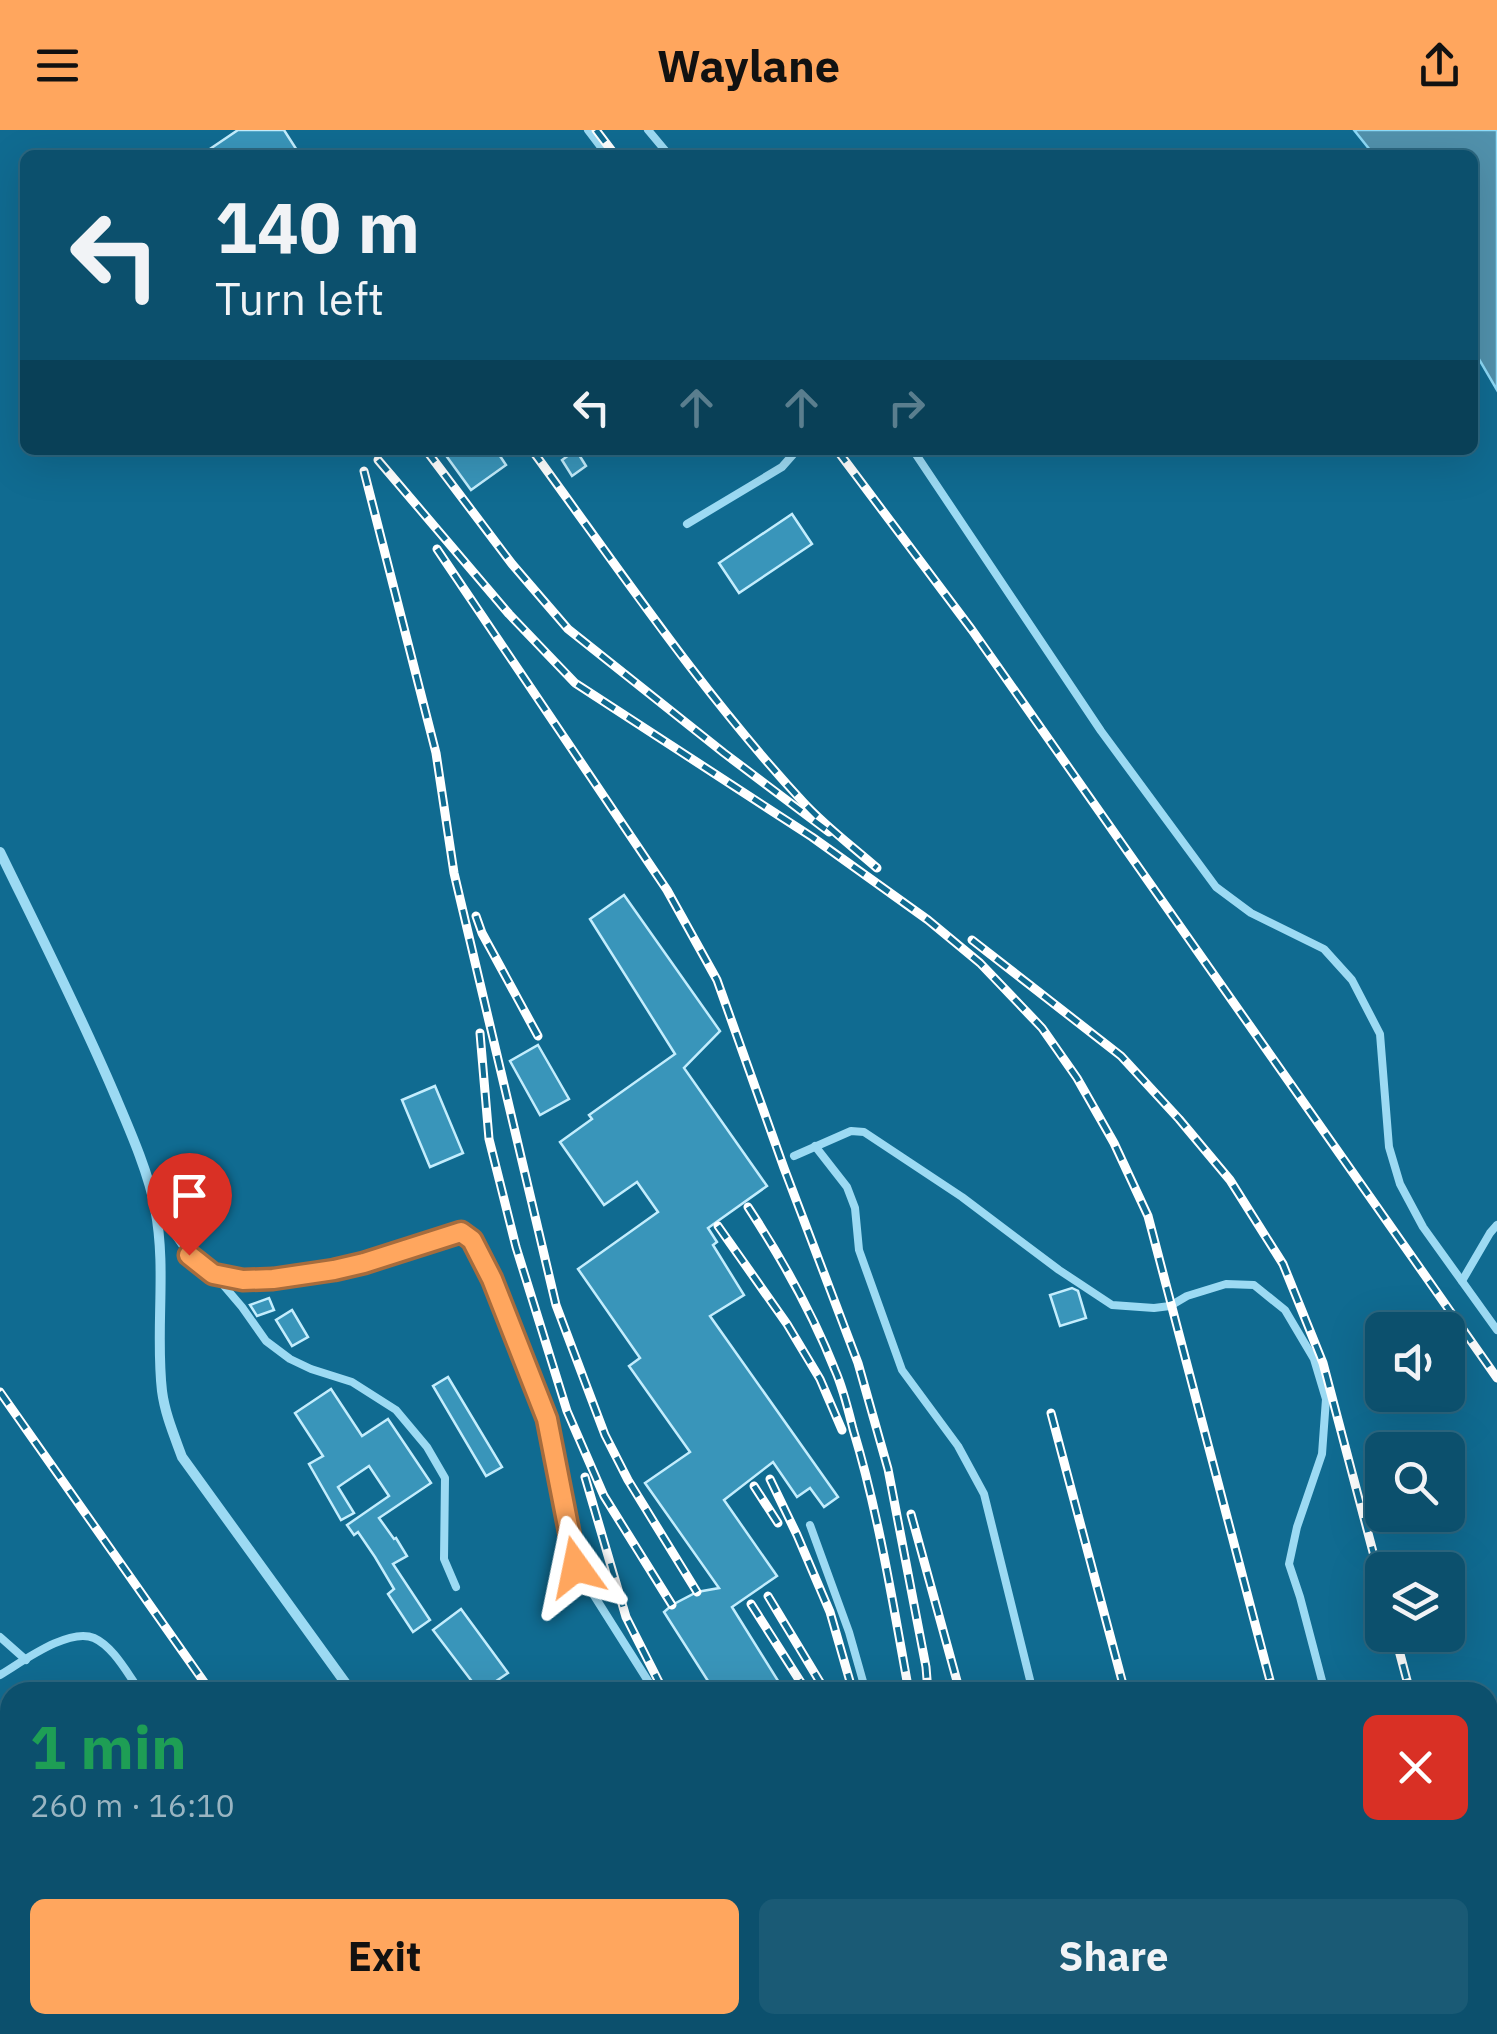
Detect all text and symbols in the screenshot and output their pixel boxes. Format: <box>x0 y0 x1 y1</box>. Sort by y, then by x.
text: Waylane <box>657 36 840 94</box>
icon: menu <box>30 38 85 93</box>
icon: share <box>1412 38 1467 93</box>
text: 140 m <box>215 181 420 272</box>
icon: left <box>50 190 180 320</box>
text: Turn left <box>215 269 384 327</box>
icon: left <box>564 380 619 435</box>
icon: ahead <box>669 380 724 435</box>
icon: ahead <box>774 380 829 435</box>
icon: right <box>879 380 934 435</box>
pin <box>147 1153 232 1256</box>
icon: arrive <box>162 1168 217 1223</box>
map controls <box>1365 1312 1465 1652</box>
button: sound <box>1365 1312 1465 1412</box>
button: search <box>1365 1432 1465 1532</box>
position arrow <box>524 1515 628 1619</box>
button: layers <box>1365 1552 1465 1652</box>
text: 1 min <box>30 1707 187 1786</box>
button: close <box>1363 1715 1468 1820</box>
text: 260 m · 16:10 <box>30 1784 235 1826</box>
button: Exit <box>30 1899 739 2014</box>
button: Share <box>759 1899 1468 2014</box>

